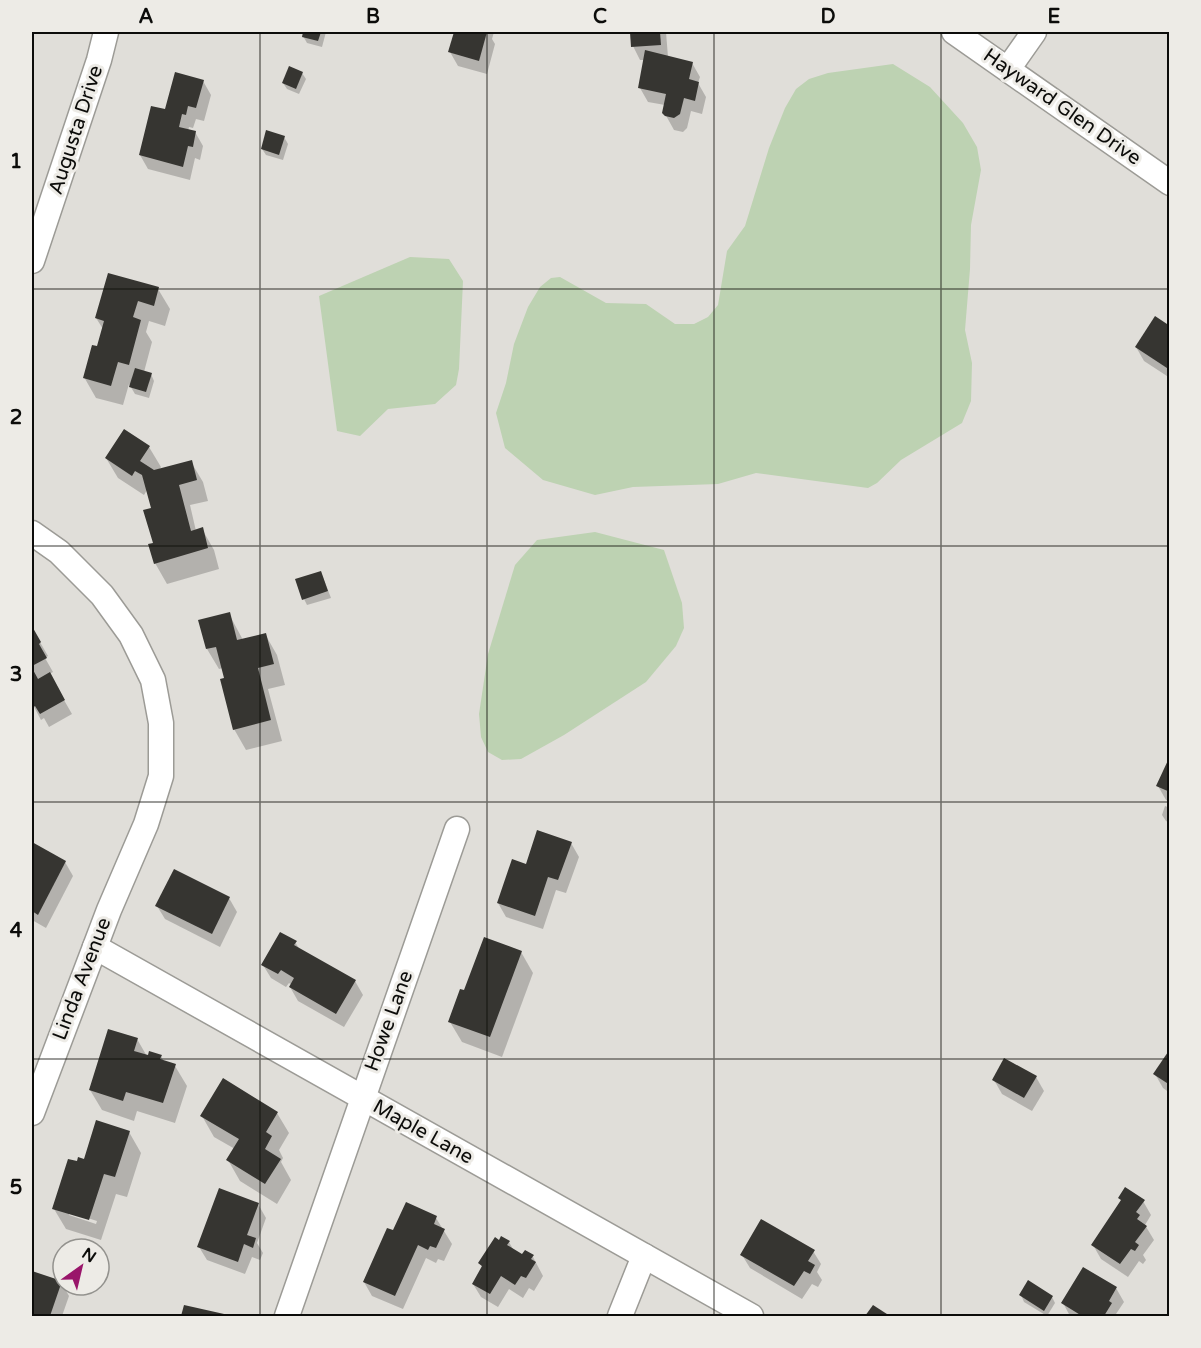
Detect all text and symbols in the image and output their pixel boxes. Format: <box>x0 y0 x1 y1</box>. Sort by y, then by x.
text: A <box>139 5 154 29</box>
text: B <box>366 5 380 29</box>
text: C <box>593 5 607 29</box>
text: D <box>820 5 836 29</box>
text: E <box>1048 5 1061 29</box>
street label: Hayward Glen Drive <box>978 44 1146 170</box>
street label: Augusta Drive <box>44 62 108 198</box>
text: 1 <box>10 150 22 174</box>
text: 2 <box>10 406 22 430</box>
text: 3 <box>10 663 22 687</box>
street label: Linda Avenue <box>48 914 116 1044</box>
text: 4 <box>10 919 23 943</box>
street label: Howe Lane <box>360 967 418 1075</box>
street label: Maple Lane <box>369 1095 477 1169</box>
text: 5 <box>10 1176 22 1200</box>
north arrow <box>51 1237 111 1297</box>
text: N <box>78 1244 100 1267</box>

